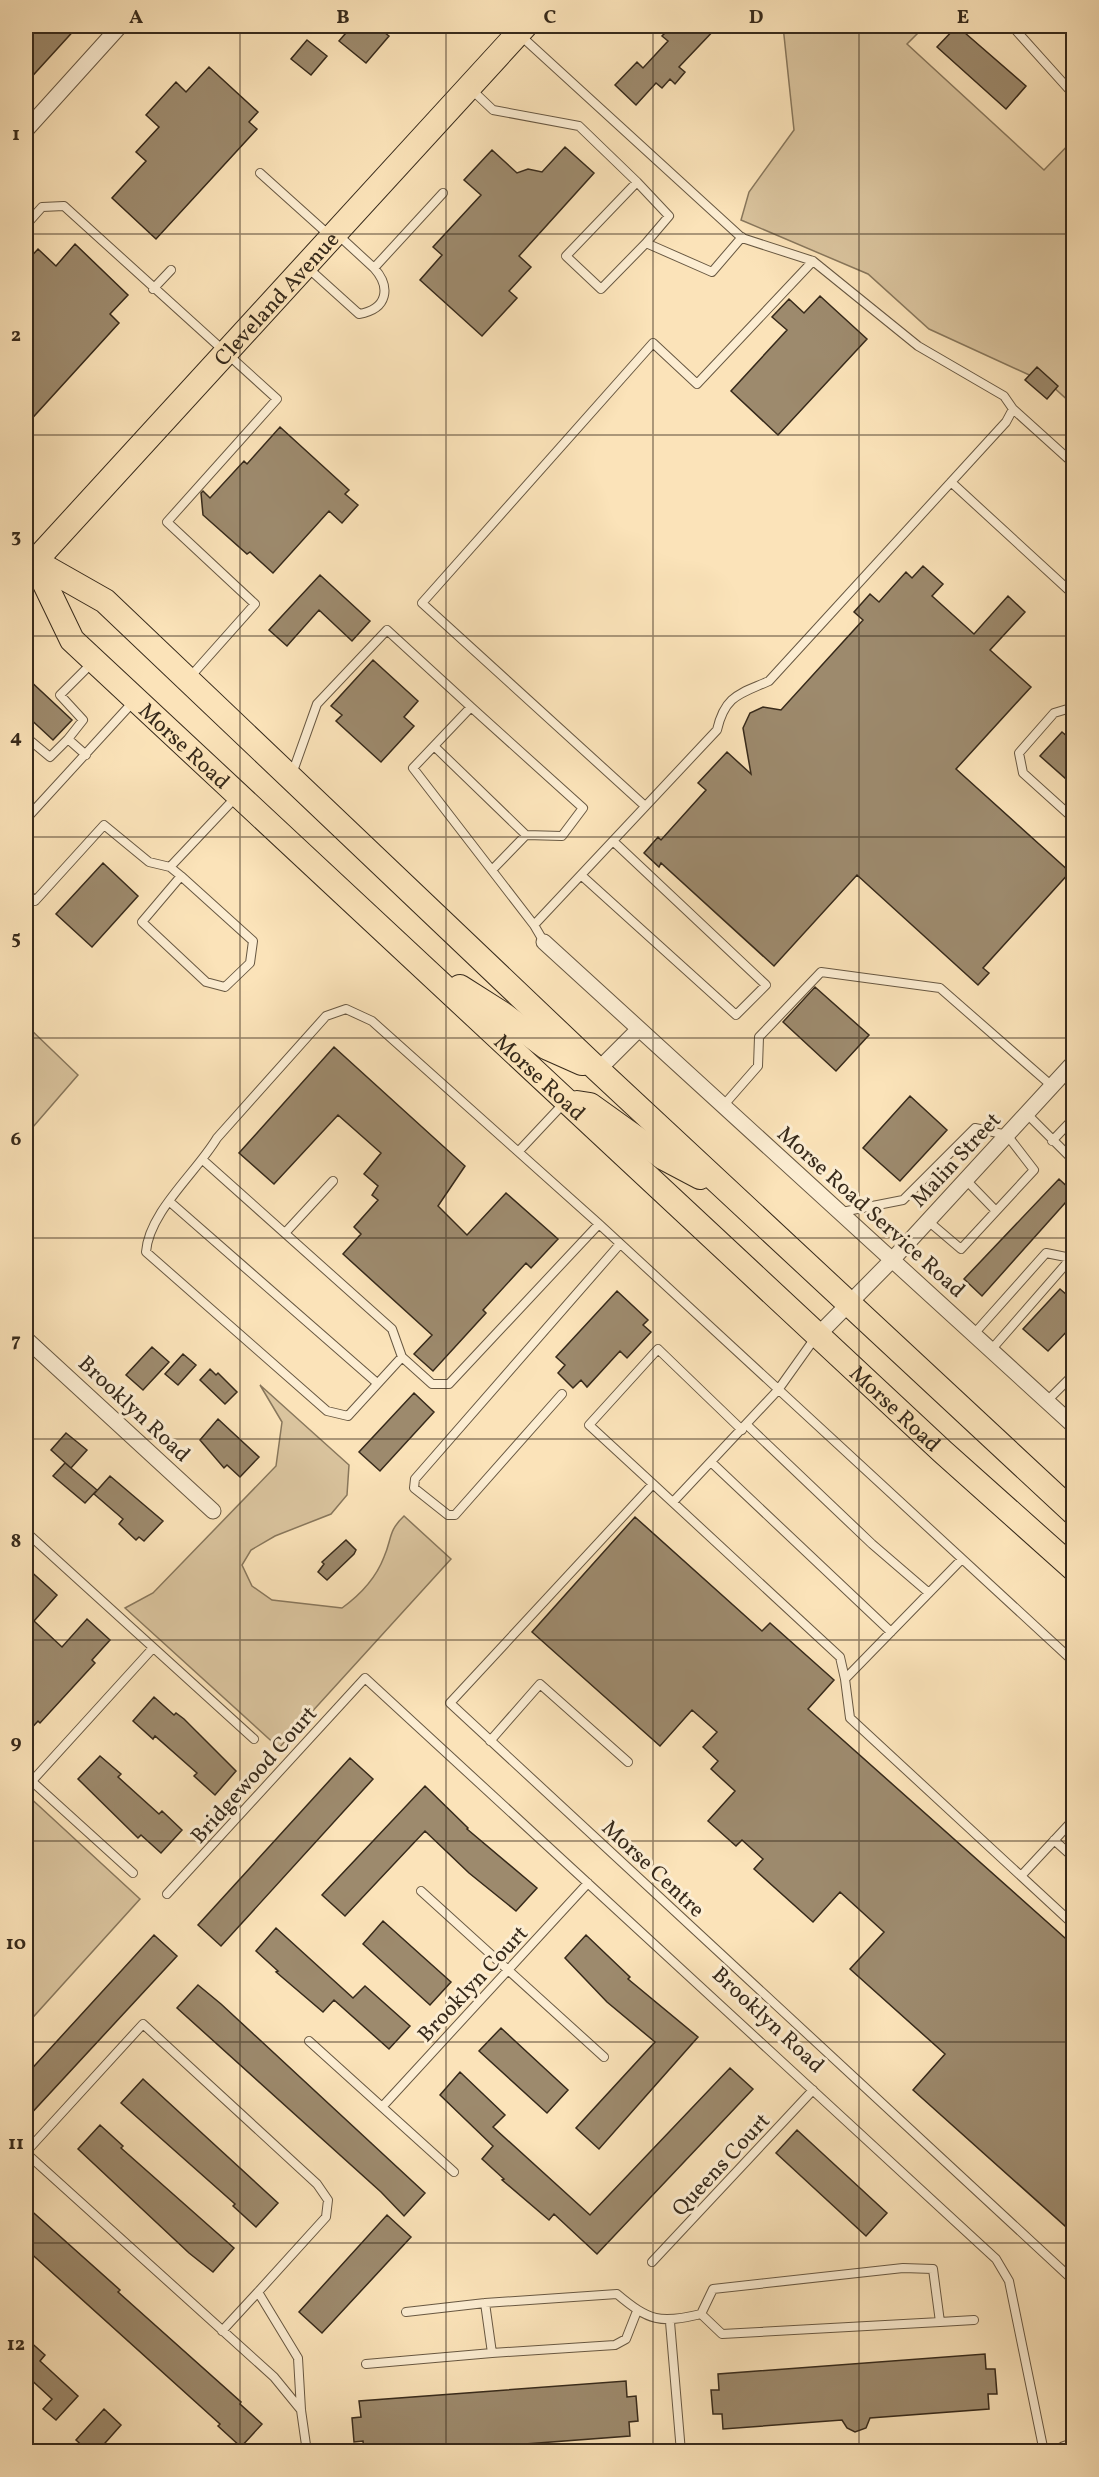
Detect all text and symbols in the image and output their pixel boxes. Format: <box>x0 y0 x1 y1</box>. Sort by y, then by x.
text: A <box>129 4 143 32</box>
text: B <box>336 4 350 32</box>
text: C <box>544 4 557 32</box>
text: D <box>749 4 763 32</box>
text: E <box>957 4 969 32</box>
text: 1 <box>12 121 20 149</box>
street label: Cleveland Avenue <box>208 226 347 374</box>
text: 2 <box>11 322 21 350</box>
text: 3 <box>11 523 21 551</box>
street label: Morse Road <box>131 697 236 798</box>
text: 4 <box>10 724 22 752</box>
text: 5 <box>11 925 21 953</box>
street label: Morse Road <box>486 1028 591 1129</box>
street label: Malin Street <box>905 1106 1009 1215</box>
street label: Morse Road Service Road <box>769 1120 971 1306</box>
text: 6 <box>11 1126 22 1154</box>
text: 7 <box>11 1327 21 1355</box>
street label: Brooklyn Road <box>70 1349 196 1470</box>
street label: Morse Road <box>842 1359 947 1460</box>
text: 8 <box>11 1528 21 1556</box>
street label: Bridgewood Court <box>185 1700 325 1851</box>
text: 9 <box>10 1729 22 1757</box>
street label: Morse Centre <box>594 1814 711 1926</box>
street label: Brooklyn Court <box>411 1919 536 2050</box>
text: 10 <box>6 1930 26 1958</box>
street label: Brooklyn Road <box>704 1960 830 2081</box>
street label: Queens Court <box>666 2107 778 2224</box>
text: 11 <box>8 2130 24 2158</box>
text: 12 <box>7 2331 25 2359</box>

